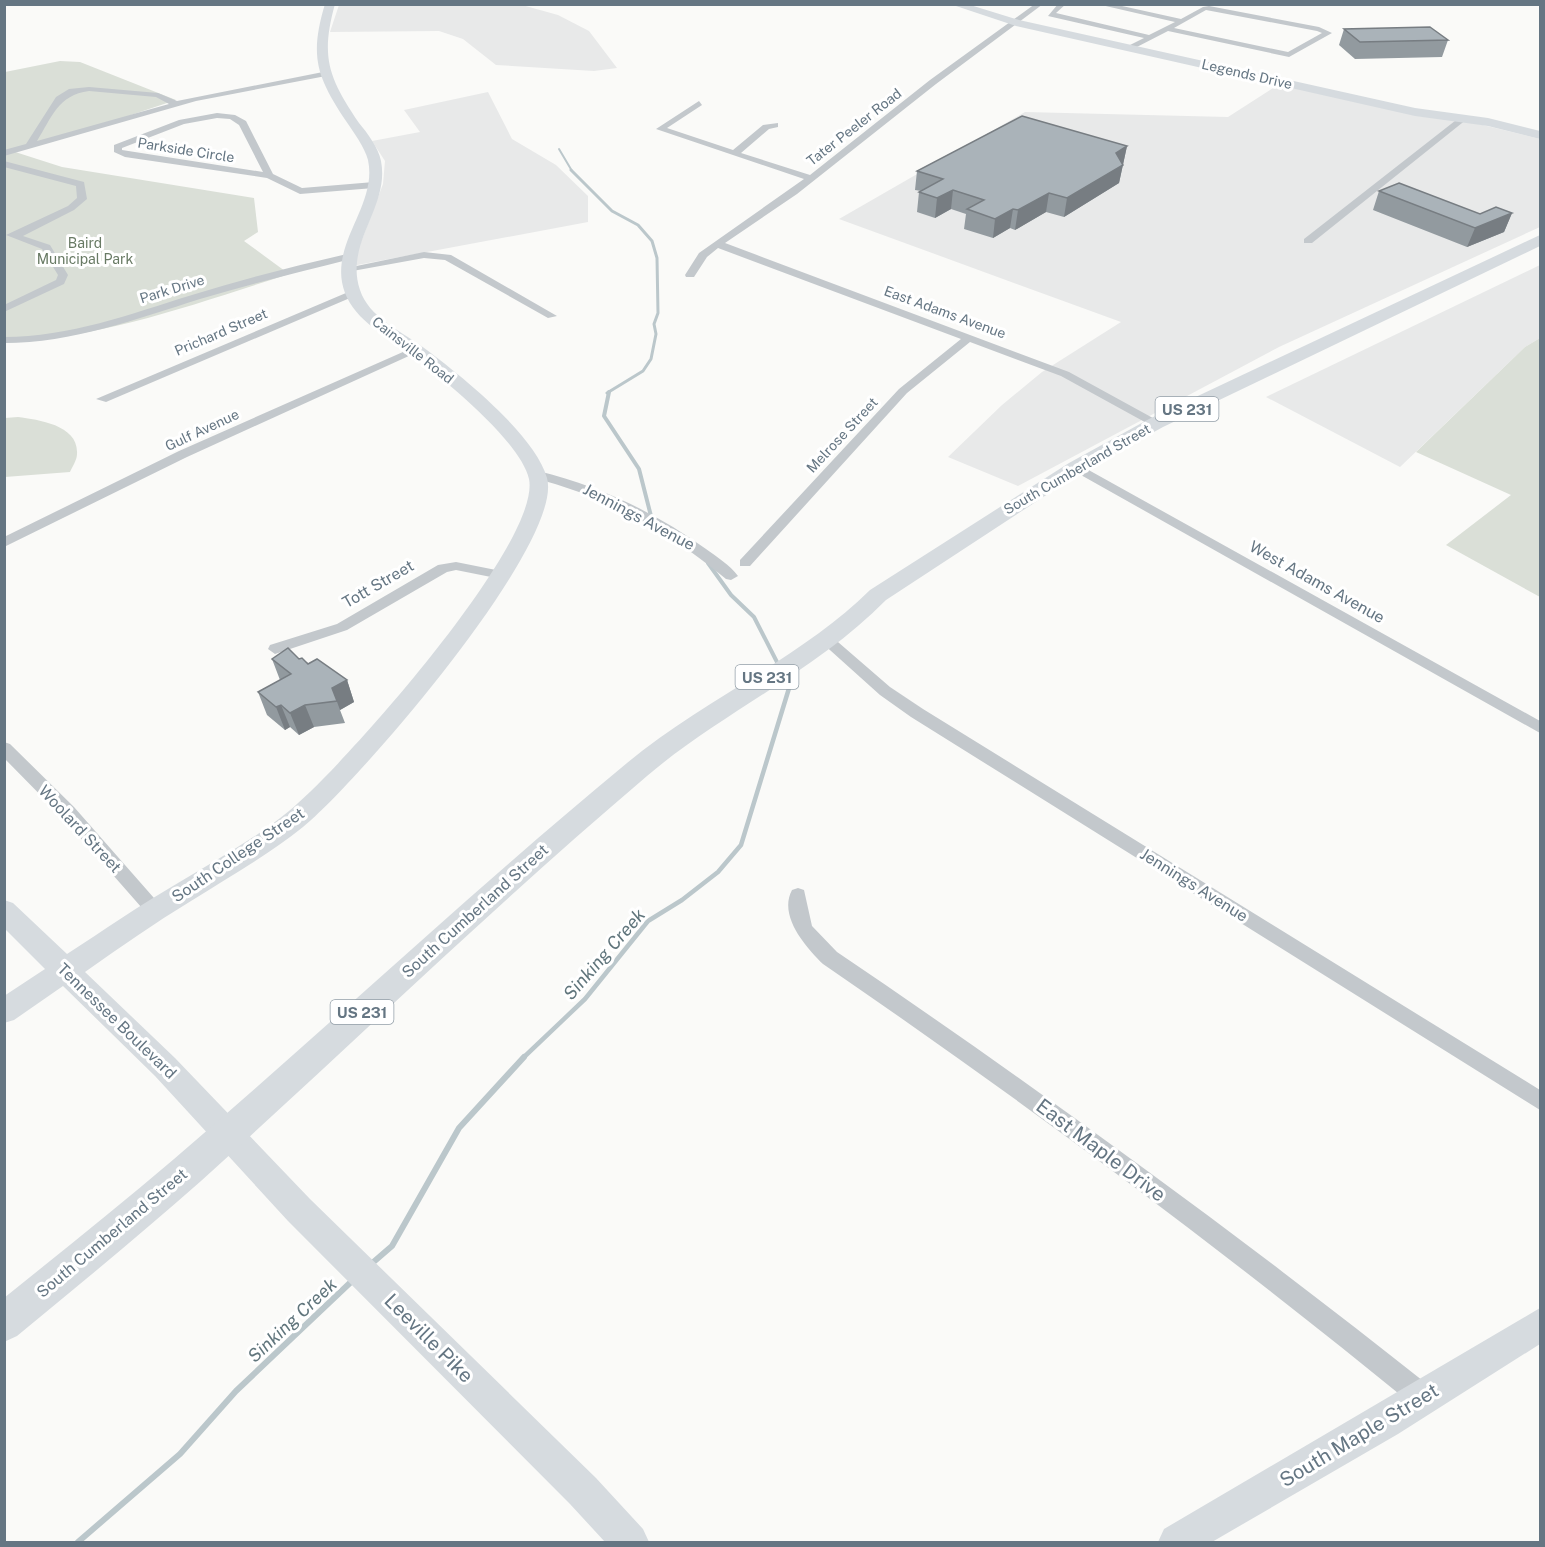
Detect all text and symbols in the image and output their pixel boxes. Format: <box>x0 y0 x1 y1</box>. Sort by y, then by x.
street label: Legends Drive <box>1200 56 1294 92</box>
street label: Tater Peeler Road <box>804 85 904 169</box>
street label: Parkside Circle <box>136 134 236 166</box>
park label: Baird Municipal Park <box>37 235 133 267</box>
street label: Park Drive <box>138 272 206 306</box>
street label: East Adams Avenue <box>882 283 1008 342</box>
street label: Prichard Street <box>172 305 270 359</box>
street label: Cainsville Road <box>369 313 457 387</box>
street label: Melrose Street <box>803 394 881 476</box>
road number: US 231 <box>1156 397 1218 421</box>
street label: Gulf Avenue <box>163 406 241 454</box>
street label: South Cumberland Street <box>1001 420 1153 518</box>
street label: Jennings Avenue <box>580 480 698 554</box>
street label: West Adams Avenue <box>1246 537 1388 627</box>
street label: Tott Street <box>339 556 417 612</box>
road number: US 231 <box>736 665 798 689</box>
street label: Woolard Street <box>35 781 125 877</box>
street label: South College Street <box>168 804 308 906</box>
street label: South Cumberland Street <box>398 840 552 982</box>
street label: Jennings Avenue <box>1137 844 1251 926</box>
water label: Sinking Creek <box>559 904 649 1004</box>
street label: Tennessee Boulevard <box>54 959 180 1083</box>
road number: US 231 <box>330 1000 394 1024</box>
street label: East Maple Drive <box>1032 1094 1170 1206</box>
street label: South Cumberland Street <box>33 1164 191 1302</box>
water label: Sinking Creek <box>243 1273 341 1366</box>
street label: Leeville Pike <box>379 1288 479 1388</box>
street label: South Maple Street <box>1275 1378 1443 1492</box>

